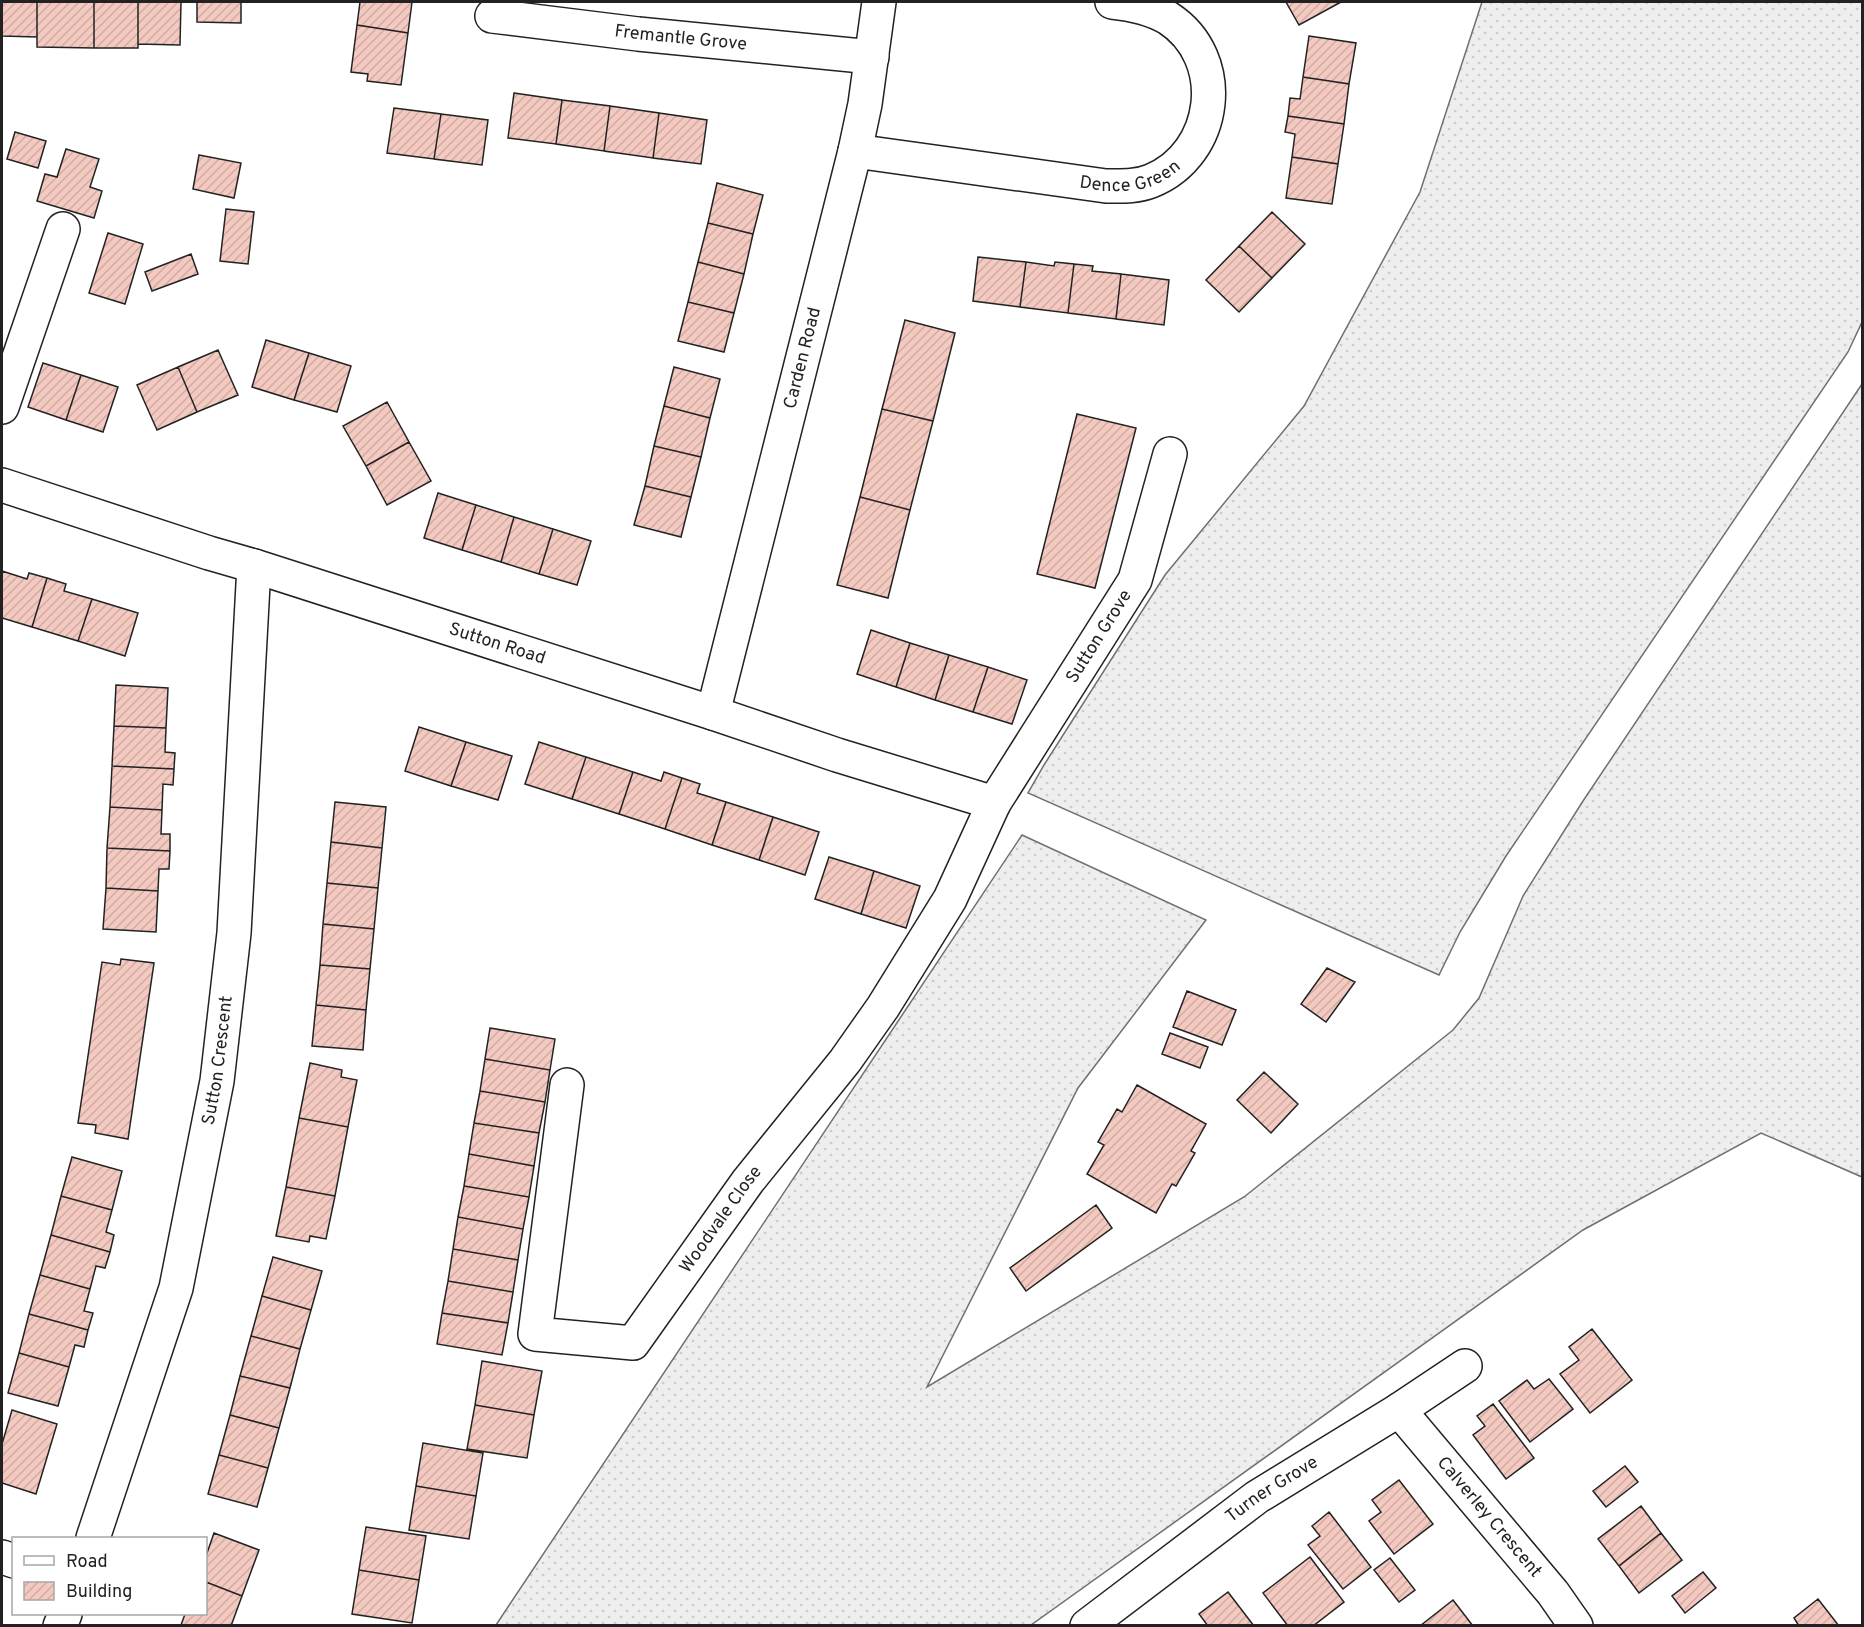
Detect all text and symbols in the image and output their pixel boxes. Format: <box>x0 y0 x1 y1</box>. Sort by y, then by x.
street label: Fremantle Grove <box>613 20 748 56</box>
street label: Dence Green <box>1078 155 1186 198</box>
street label: Carden Road <box>779 305 827 411</box>
street label: Sutton Grove <box>1061 586 1137 688</box>
street label: Sutton Road <box>446 618 548 670</box>
street label: Sutton Crescent <box>197 995 238 1127</box>
street label: Woodvale Close <box>675 1161 767 1278</box>
street label: Turner Grove <box>1221 1451 1322 1528</box>
street label: Calverley Crescent <box>1432 1452 1547 1582</box>
legend <box>12 1537 207 1615</box>
text: Road <box>66 1551 108 1574</box>
text: Building <box>66 1581 132 1604</box>

